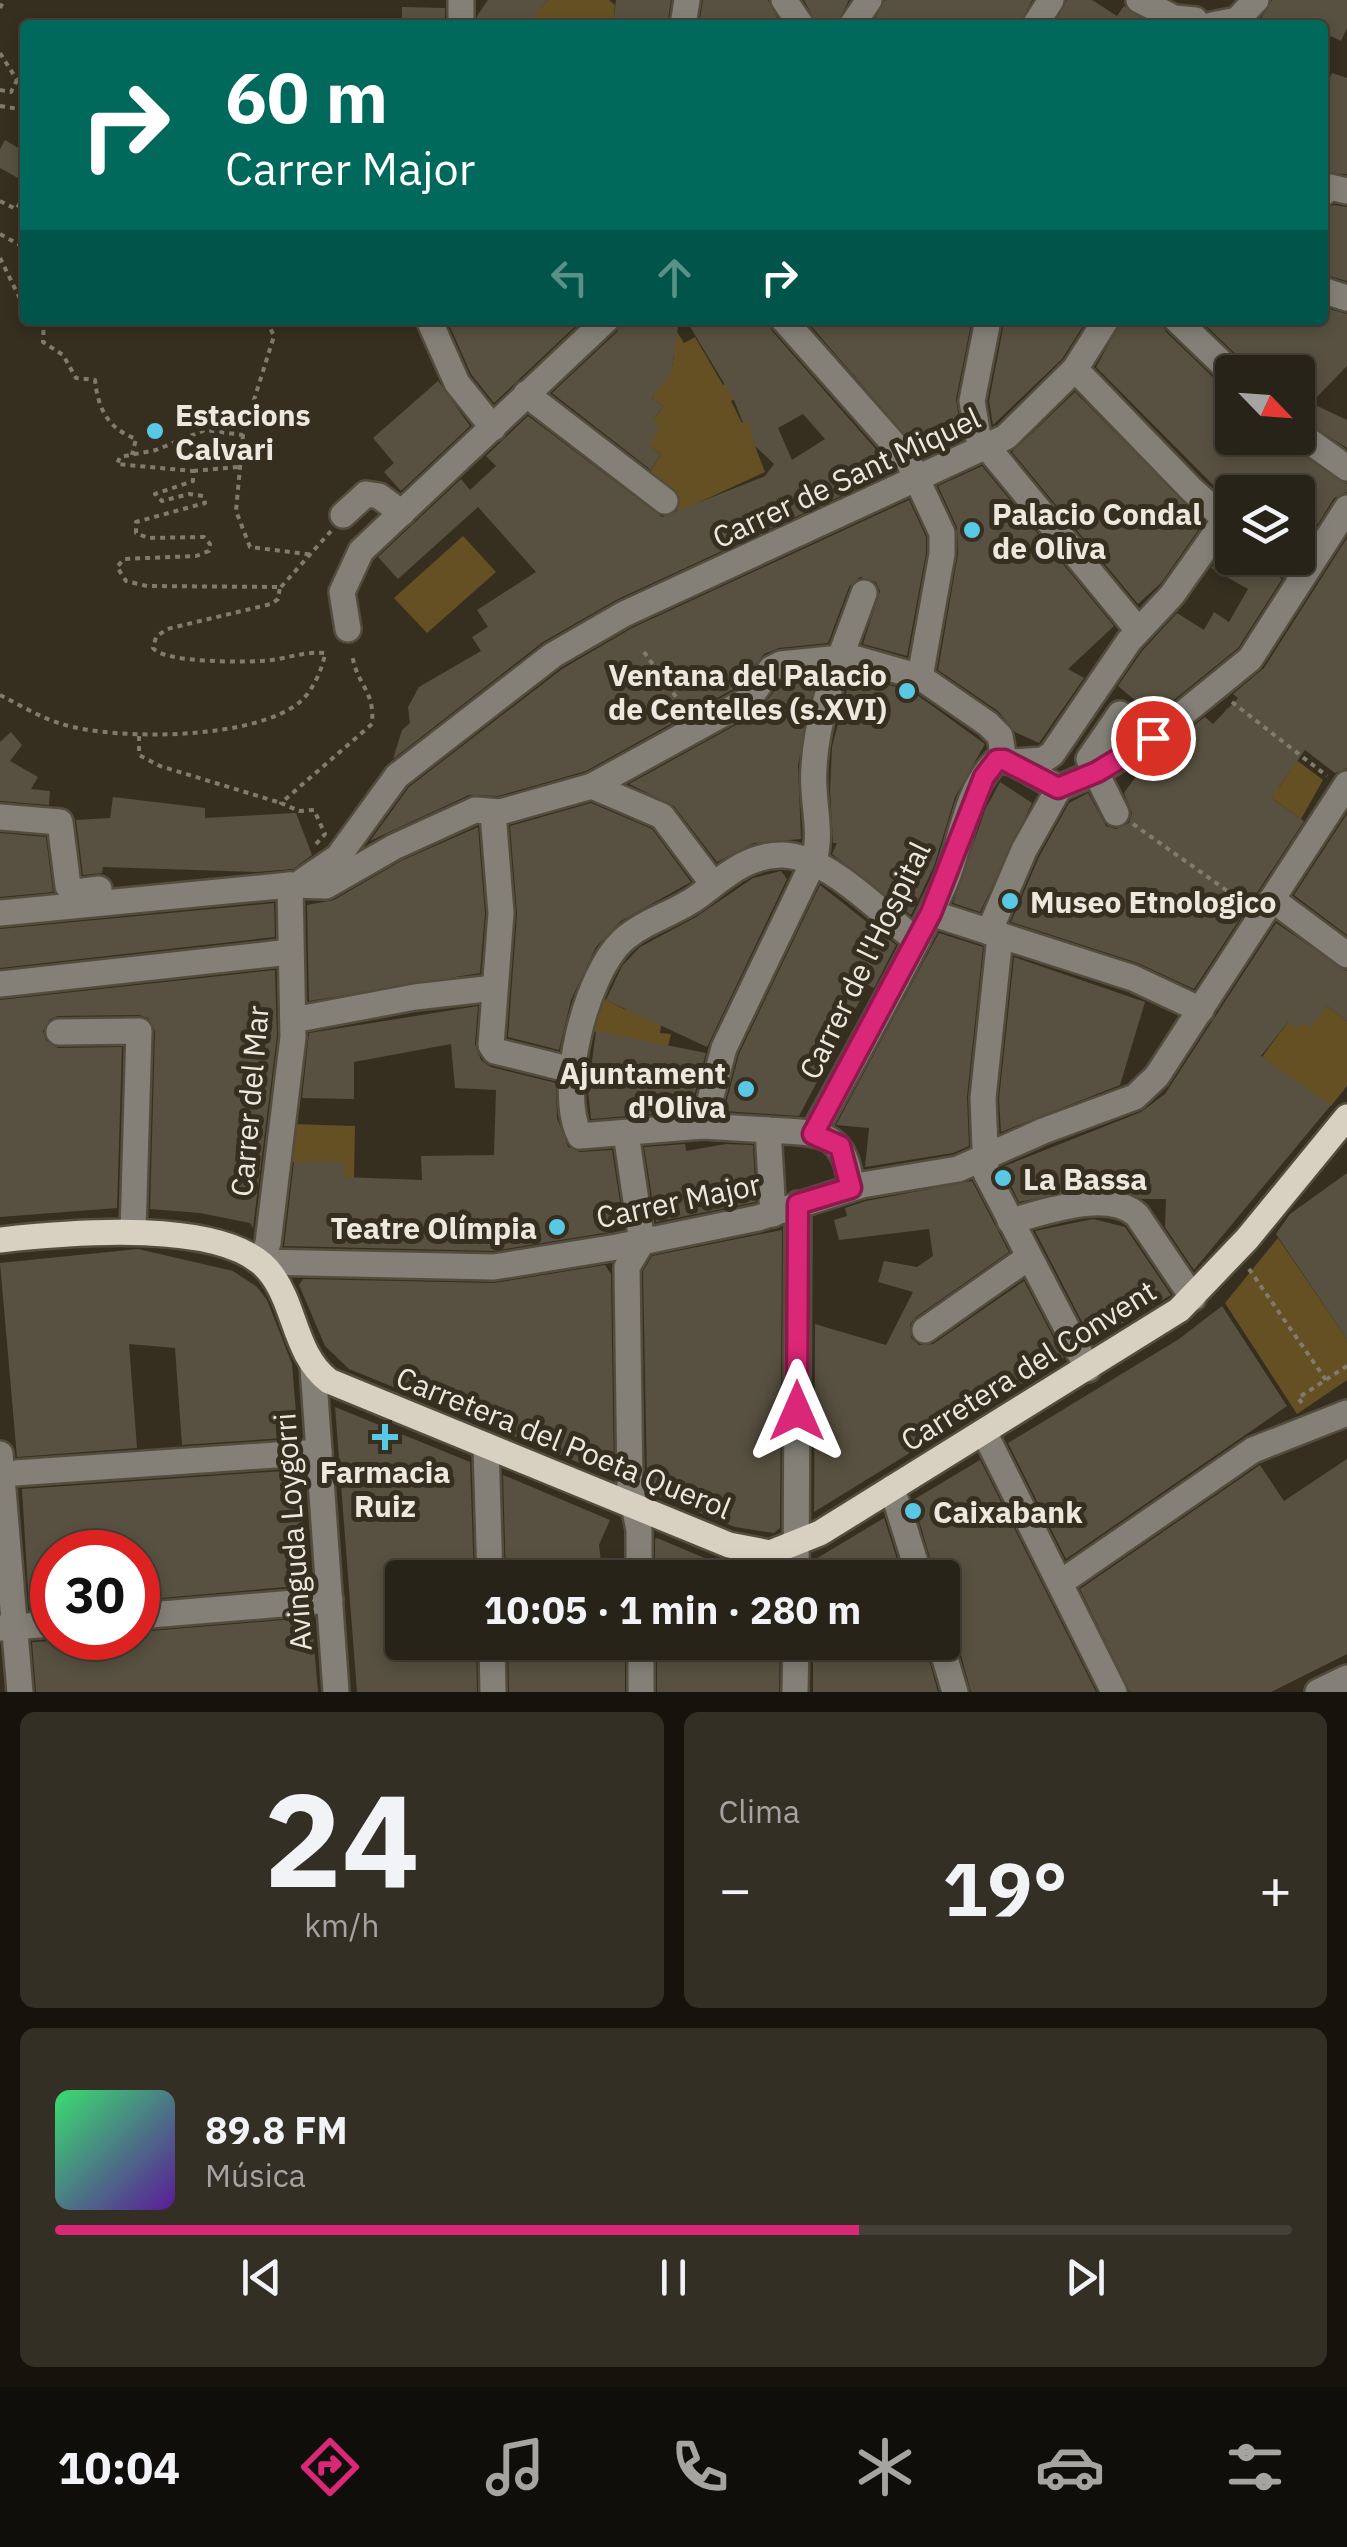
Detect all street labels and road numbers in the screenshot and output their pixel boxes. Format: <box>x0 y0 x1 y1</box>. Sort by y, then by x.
street label: Carrer de Sant Miquel <box>706 398 986 556</box>
street label: Carrer de l'Hospital <box>790 835 938 1085</box>
street label: Carrer del Mar <box>221 1004 277 1198</box>
street label: Carrer Major <box>592 1164 764 1236</box>
street label: Carretera del Convent <box>893 1271 1163 1459</box>
street label: Carretera del Poeta Querol <box>391 1357 737 1527</box>
street label: Avinguda Loygorri <box>264 1412 320 1652</box>

